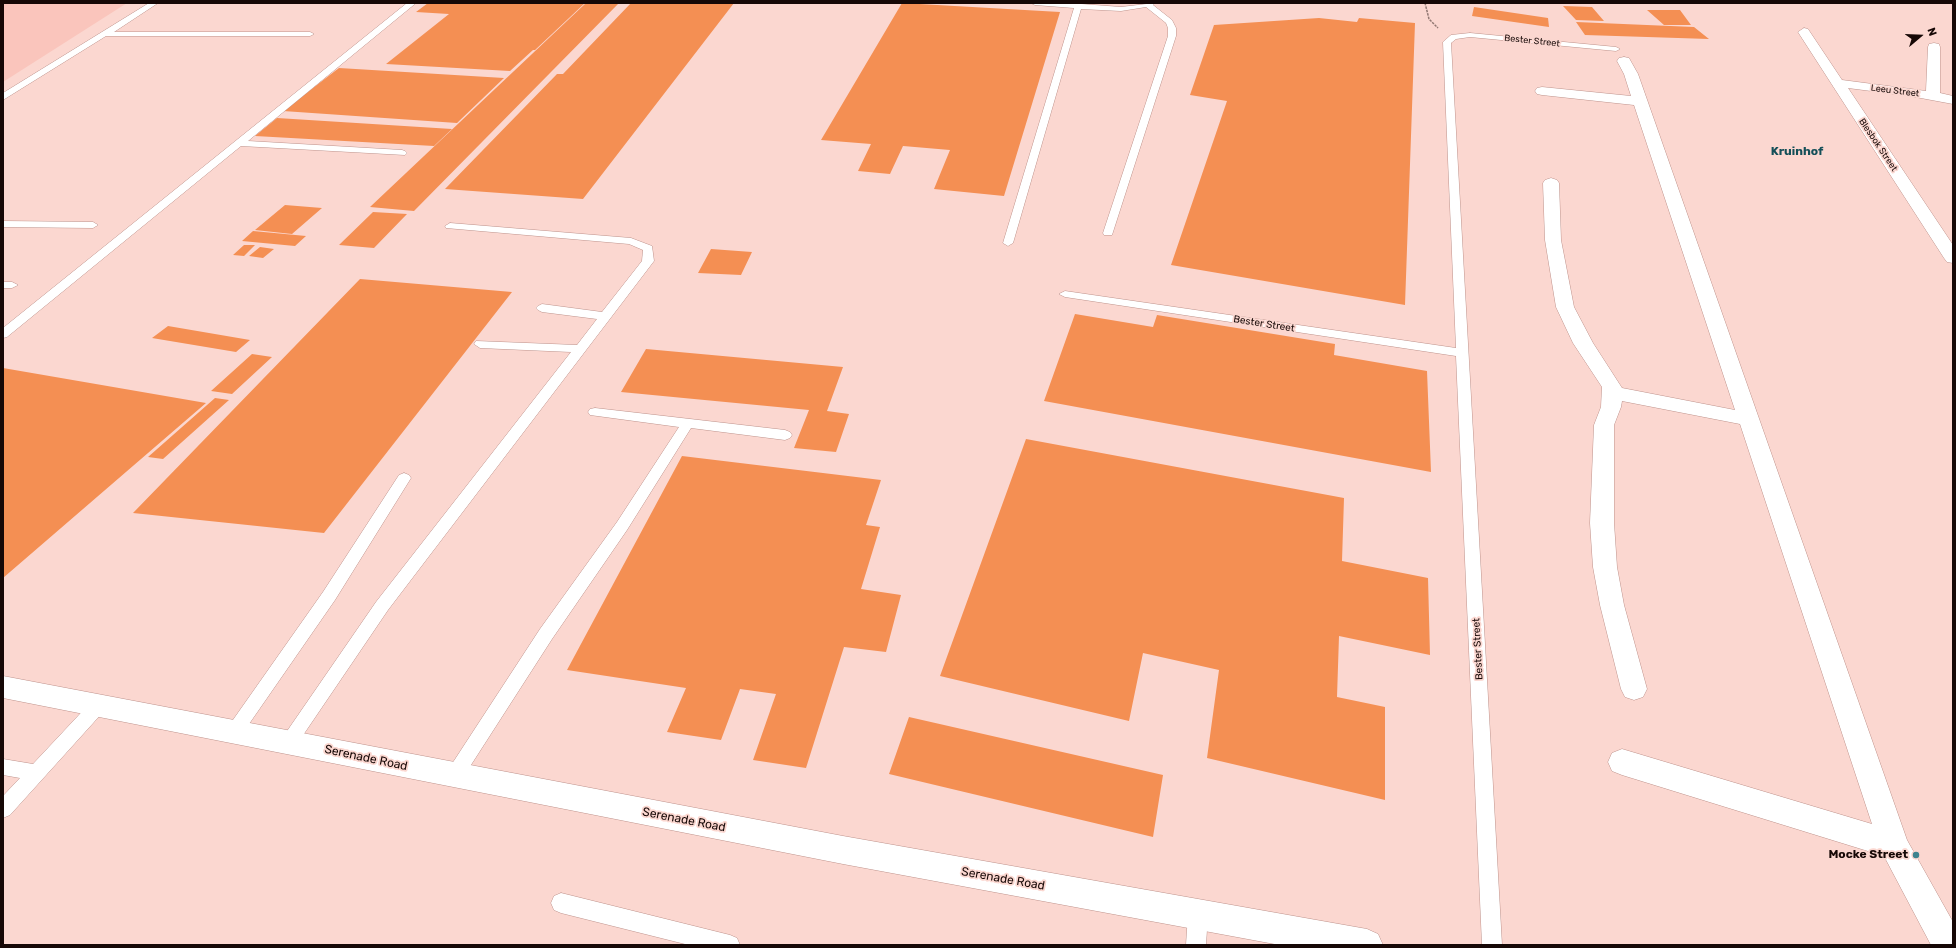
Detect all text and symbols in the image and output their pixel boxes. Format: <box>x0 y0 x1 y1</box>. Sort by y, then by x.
north arrow <box>1900 16 1940 56</box>
text: N <box>1924 26 1939 38</box>
street label: Bester Street <box>1504 33 1560 49</box>
street label: Leeu Street <box>1870 83 1920 99</box>
street label: Blesbok Street <box>1856 117 1900 173</box>
district label: Kruinhof <box>1771 145 1823 159</box>
street label: Bester Street <box>1232 313 1296 335</box>
street label: Bester Street <box>1470 618 1486 680</box>
street label: Serenade Road <box>323 742 409 774</box>
street label: Serenade Road <box>641 805 727 835</box>
place label: Mocke Street <box>1828 848 1908 862</box>
marker: Mocke Street <box>1911 850 1921 860</box>
street label: Serenade Road <box>960 865 1046 893</box>

